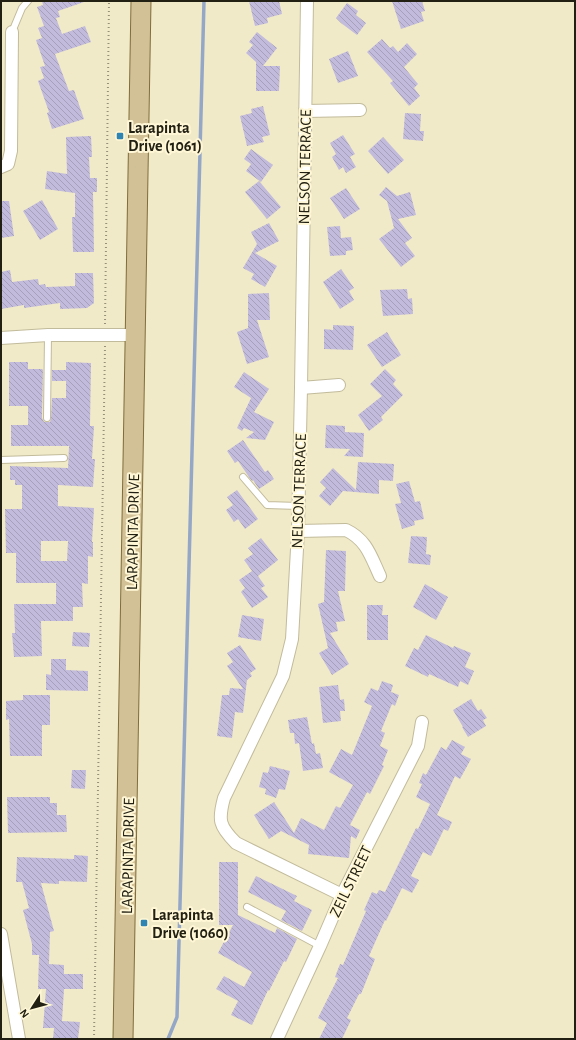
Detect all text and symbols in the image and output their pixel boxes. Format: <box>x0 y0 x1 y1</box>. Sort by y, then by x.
street label: NELSON TERRACE <box>296 109 314 225</box>
place label: Larapinta Drive (1061) <box>128 120 202 154</box>
marker: Larapinta Drive (1061) <box>115 131 125 141</box>
street label: NELSON TERRACE <box>289 433 309 549</box>
street label: LARAPINTA DRIVE <box>124 474 142 590</box>
street label: LARAPINTA DRIVE <box>119 798 137 914</box>
street label: ZEIL STREET <box>327 843 375 920</box>
place label: Larapinta Drive (1060) <box>152 907 229 941</box>
marker: Larapinta Drive (1060) <box>139 918 149 928</box>
north arrow <box>12 988 52 1028</box>
text: N <box>18 1007 31 1020</box>

